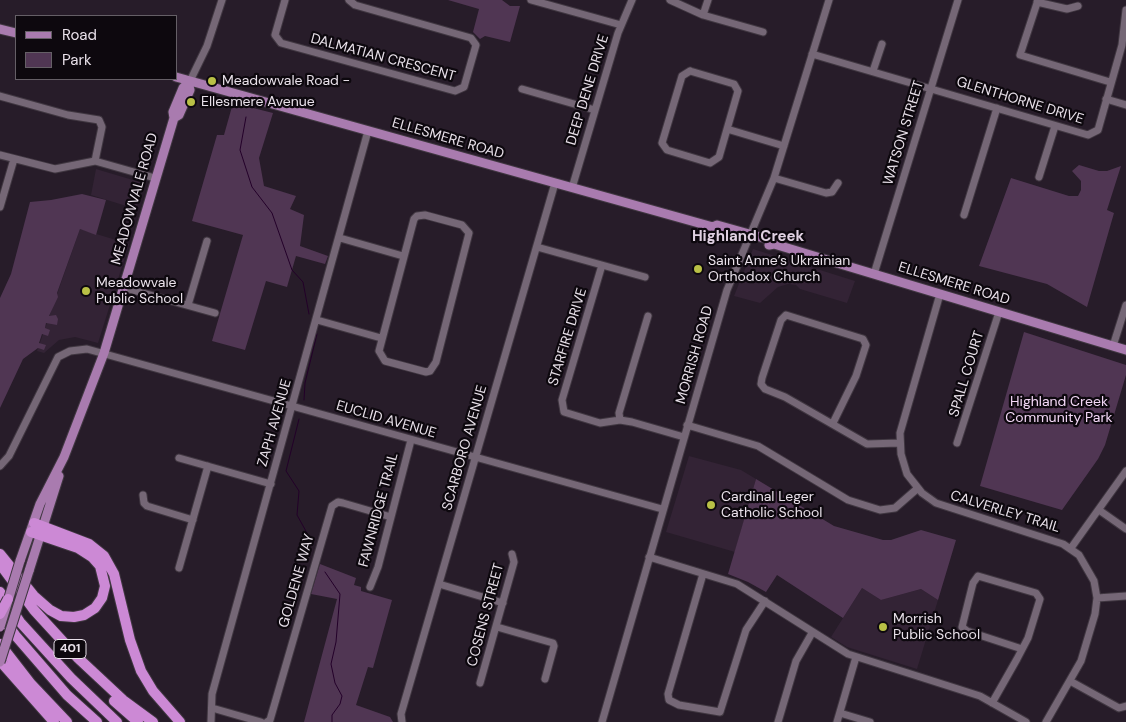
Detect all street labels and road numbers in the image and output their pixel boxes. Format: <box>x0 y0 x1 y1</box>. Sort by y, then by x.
street label: DALMATIAN CRESCENT <box>309 31 457 85</box>
street label: DEEP DENE DRIVE <box>563 33 613 147</box>
street label: GLENTHORNE DRIVE <box>954 74 1086 128</box>
street label: WATSON STREET <box>880 79 928 187</box>
street label: ELLESMERE ROAD <box>390 115 506 163</box>
street label: MEADOWVALE ROAD <box>108 131 162 267</box>
street label: ELLESMERE ROAD <box>896 259 1012 309</box>
street label: STARFIRE DRIVE <box>545 286 591 388</box>
street label: MORRISH ROAD <box>673 304 717 406</box>
street label: SPALL COURT <box>946 329 988 419</box>
street label: ZAPH AVENUE <box>254 377 296 469</box>
street label: SCARBORO AVENUE <box>439 383 491 513</box>
street label: EUCLID AVENUE <box>334 398 438 442</box>
street label: FAWNRIDGE TRAIL <box>356 451 402 569</box>
street label: CALVERLEY TRAIL <box>948 487 1062 537</box>
street label: GOLDENE WAY <box>276 532 318 630</box>
street label: COSENS STREET <box>464 562 508 668</box>
road number: 401 <box>54 640 86 659</box>

